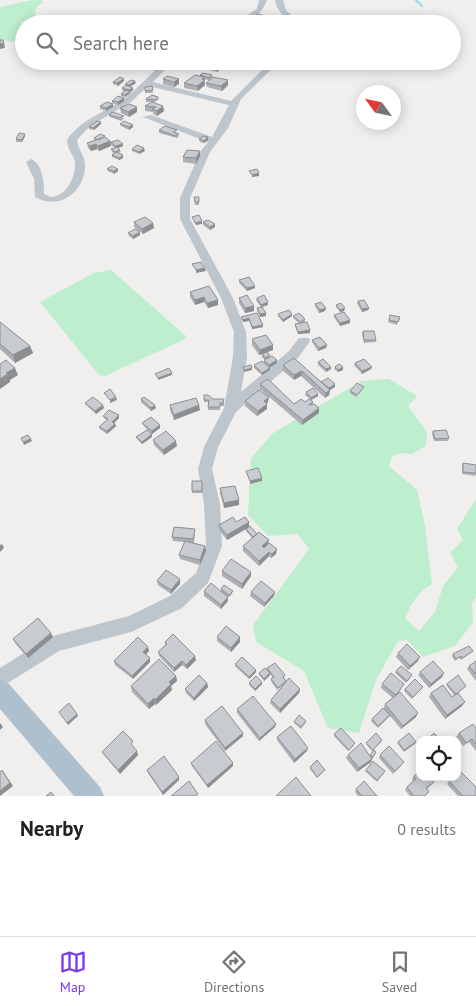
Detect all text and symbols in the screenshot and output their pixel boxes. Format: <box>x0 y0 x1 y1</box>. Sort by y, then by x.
search box <box>15 15 461 70</box>
icon: search <box>33 29 61 57</box>
text: Search here <box>73 31 169 55</box>
north arrow <box>356 85 401 130</box>
map controls <box>416 736 461 781</box>
button: locate <box>416 736 461 781</box>
text: Nearby <box>20 815 83 842</box>
text: 0 results <box>397 819 456 839</box>
tab: Map <box>59 948 87 996</box>
tab: Directions <box>204 948 264 996</box>
tab: Saved <box>382 948 417 996</box>

